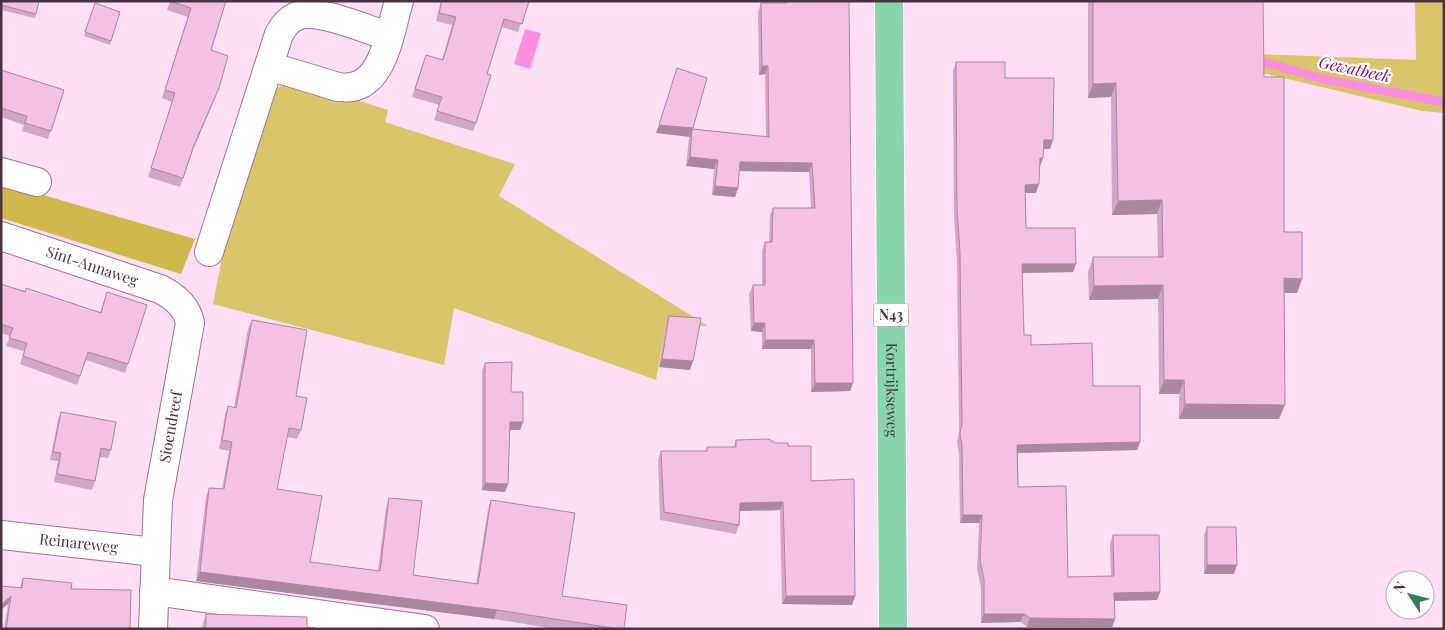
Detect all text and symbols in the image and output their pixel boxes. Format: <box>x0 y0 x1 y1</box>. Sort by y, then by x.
water label: Gewatbeek <box>1317 51 1393 86</box>
street label: Sint-Annaweg <box>44 241 141 290</box>
road number: N43 <box>874 304 908 326</box>
street label: Kortrijkseweg <box>882 343 903 437</box>
street label: Sioendreef <box>154 388 186 464</box>
street label: Reinareweg <box>38 528 119 557</box>
north arrow <box>1385 570 1435 620</box>
text: N <box>1388 577 1410 597</box>

